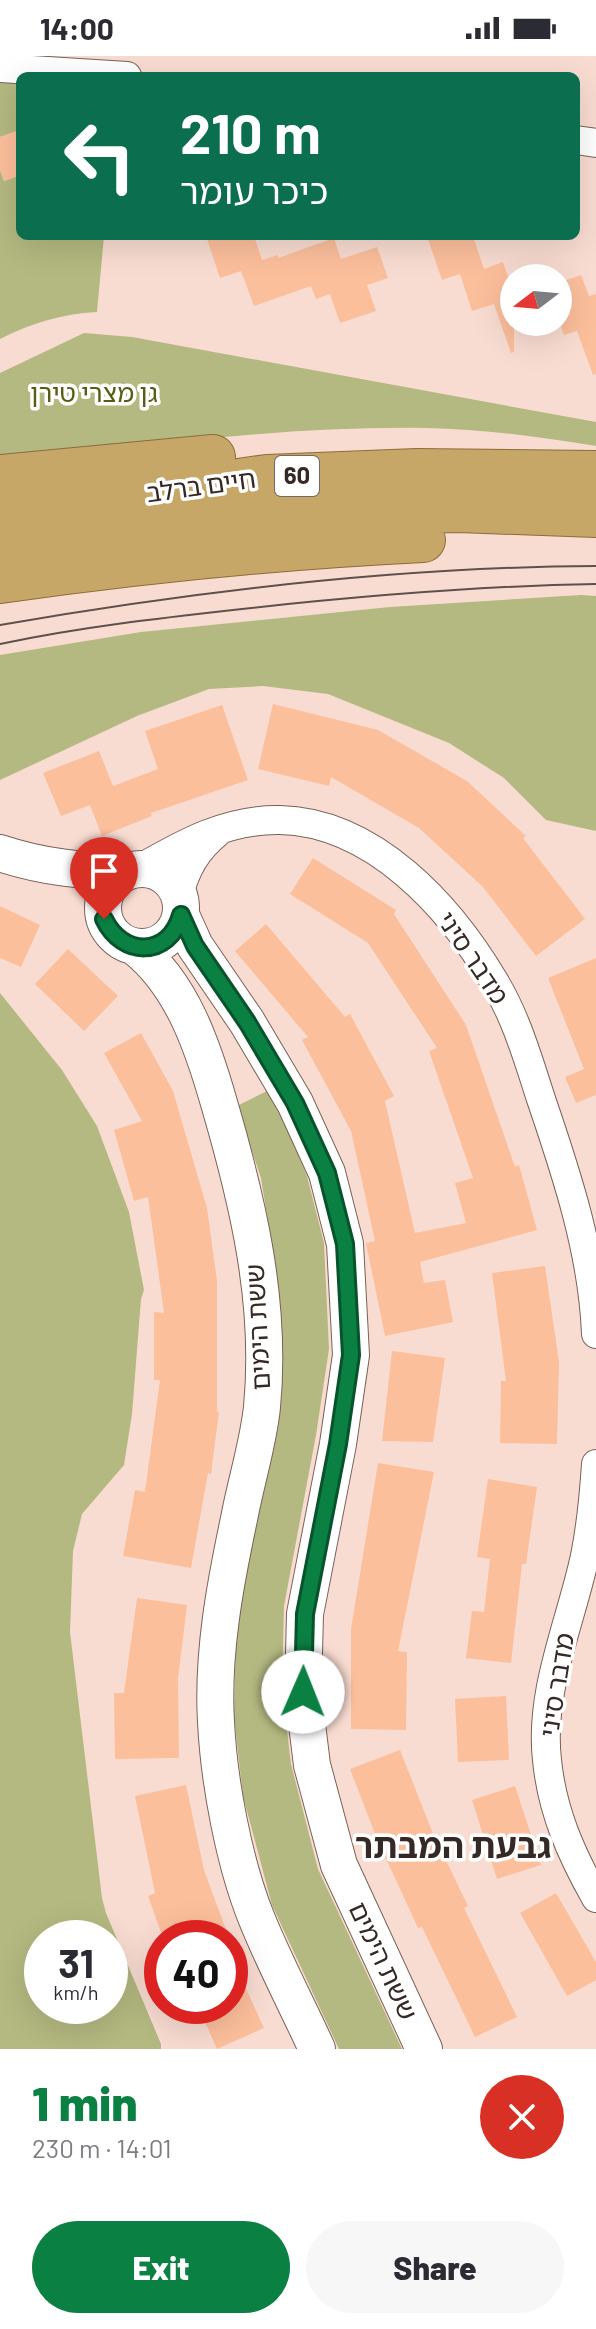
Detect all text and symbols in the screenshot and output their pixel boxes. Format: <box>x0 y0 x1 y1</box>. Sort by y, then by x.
text: 14:00 <box>40 10 114 46</box>
text: 210 m <box>180 98 321 165</box>
icon: left <box>48 104 152 208</box>
text: כיכר עומר <box>180 168 328 211</box>
north arrow <box>500 264 572 336</box>
map controls <box>500 264 572 336</box>
park label: גן מצרי טירן <box>30 376 158 407</box>
road number: 60 <box>275 456 319 496</box>
street label: חיים ברלב <box>144 462 257 508</box>
pin <box>70 837 138 919</box>
icon: arrive <box>82 849 126 893</box>
street label: מדבר סיני <box>432 905 516 1009</box>
street label: ששת הימים <box>238 1263 275 1391</box>
street label: מדבר סיני <box>532 1631 579 1739</box>
position arrow <box>261 1650 345 1734</box>
district label: גבעת המבתר <box>355 1824 551 1865</box>
street label: ששת הימים <box>344 1896 425 2024</box>
speed limit sign: 40 <box>144 1920 248 2024</box>
text: 31 <box>58 1938 94 1986</box>
text: km/h <box>53 1980 99 2004</box>
text: 1 min <box>32 2073 138 2131</box>
button: close <box>480 2075 564 2159</box>
text: 230 m · 14:01 <box>32 2132 172 2163</box>
button: Exit <box>32 2221 290 2313</box>
button: Share <box>306 2221 564 2313</box>

